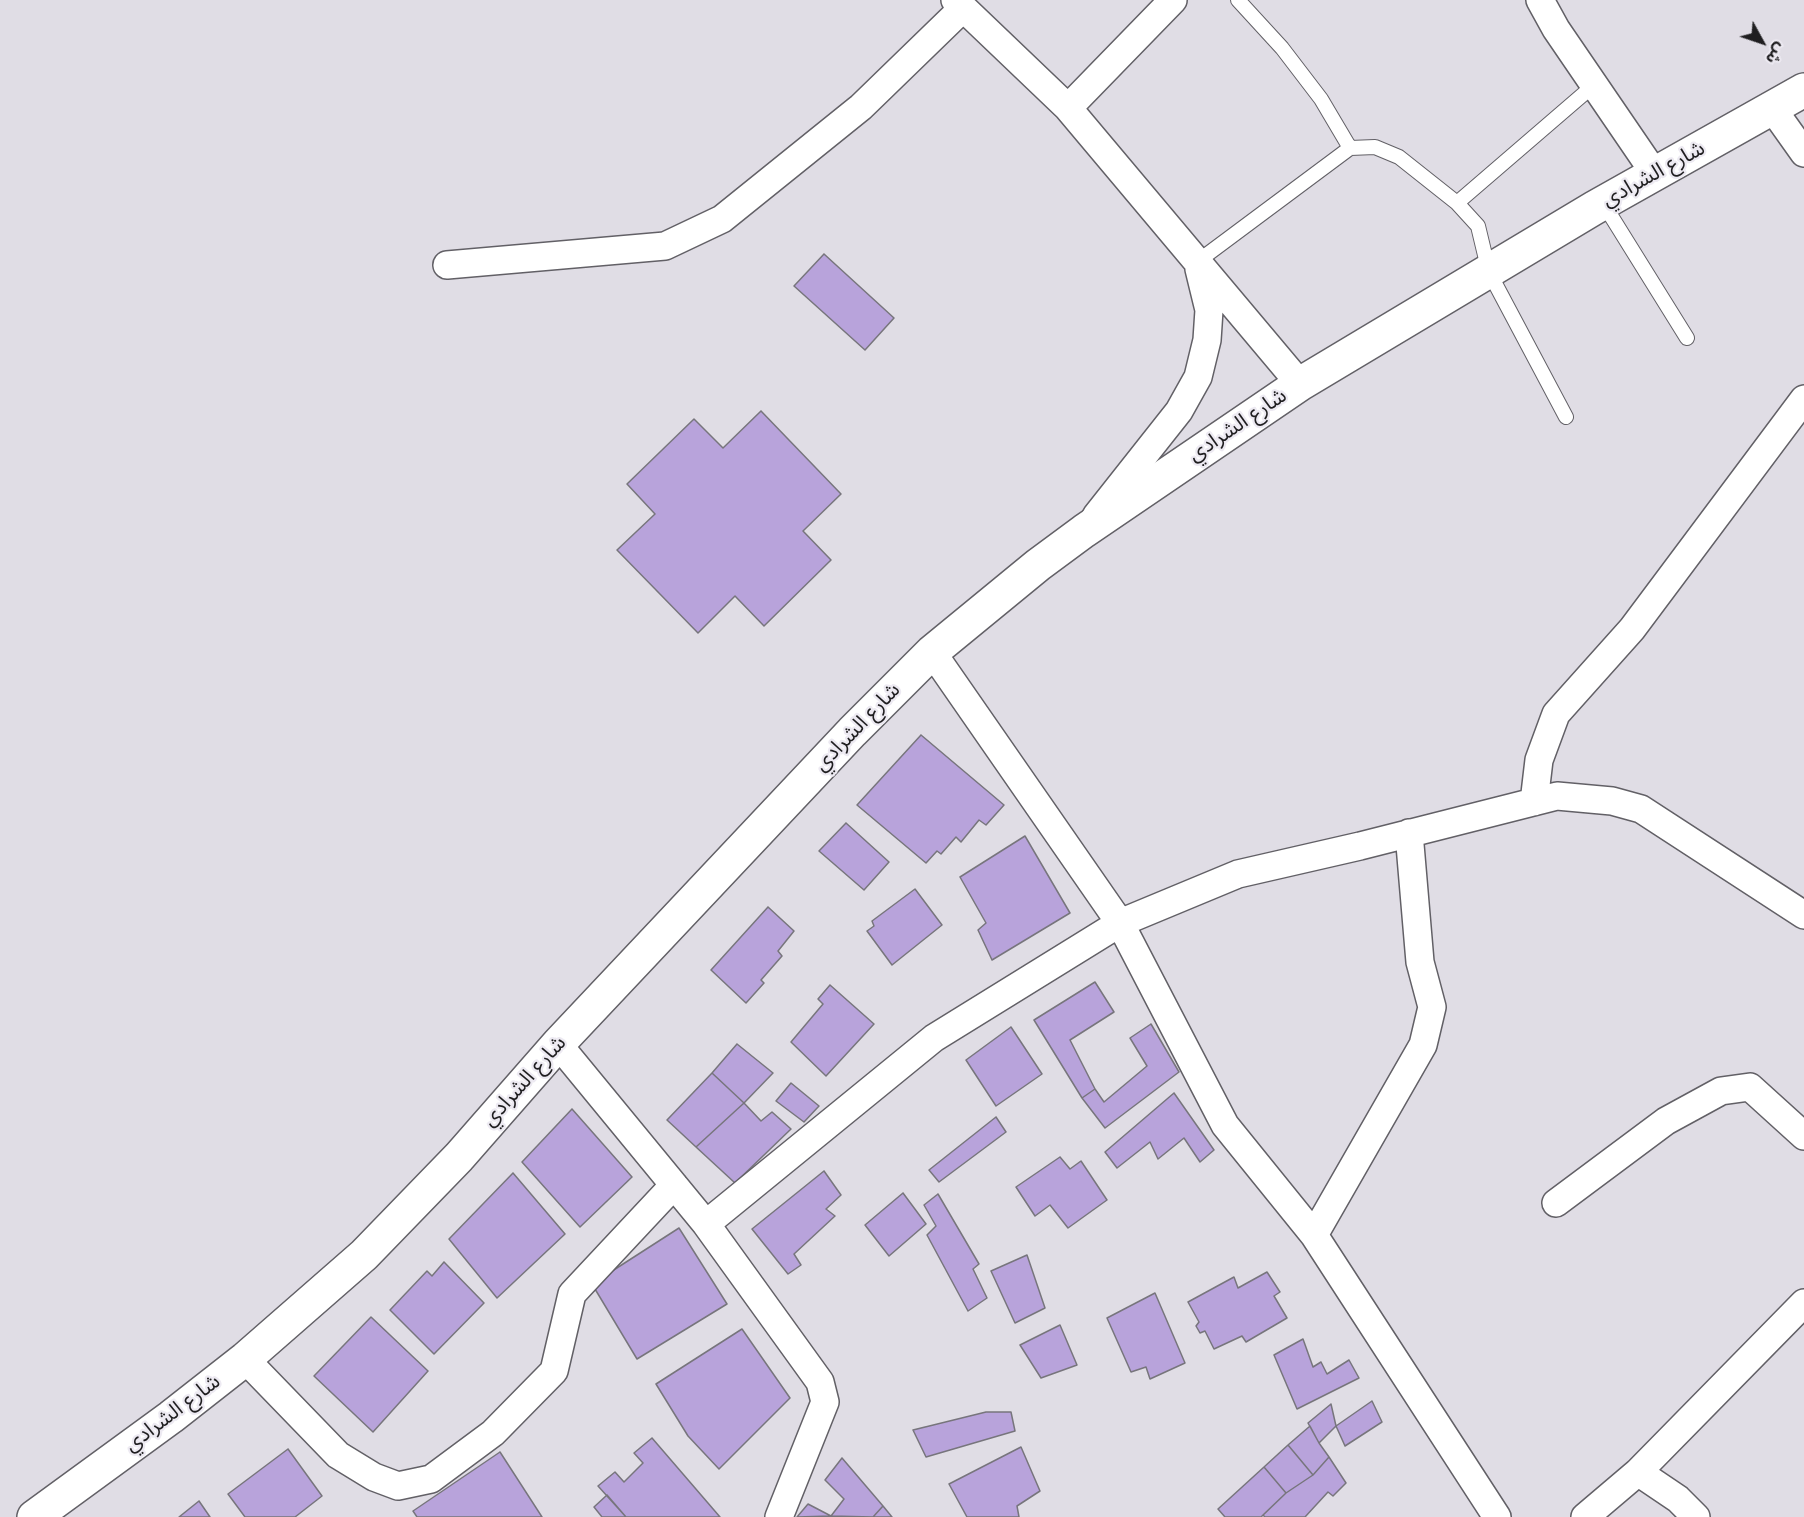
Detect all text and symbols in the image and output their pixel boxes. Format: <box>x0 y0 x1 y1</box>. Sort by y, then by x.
north arrow <box>1732 12 1792 72</box>
text: ش <box>1760 38 1791 69</box>
street label: شارع الشرادي <box>1598 136 1710 214</box>
street label: شارع الشرادي <box>1184 384 1292 468</box>
street label: شارع الشرادي <box>810 678 906 778</box>
street label: شارع الشرادي <box>478 1031 572 1133</box>
street label: شارع الشرادي <box>120 1370 226 1458</box>

